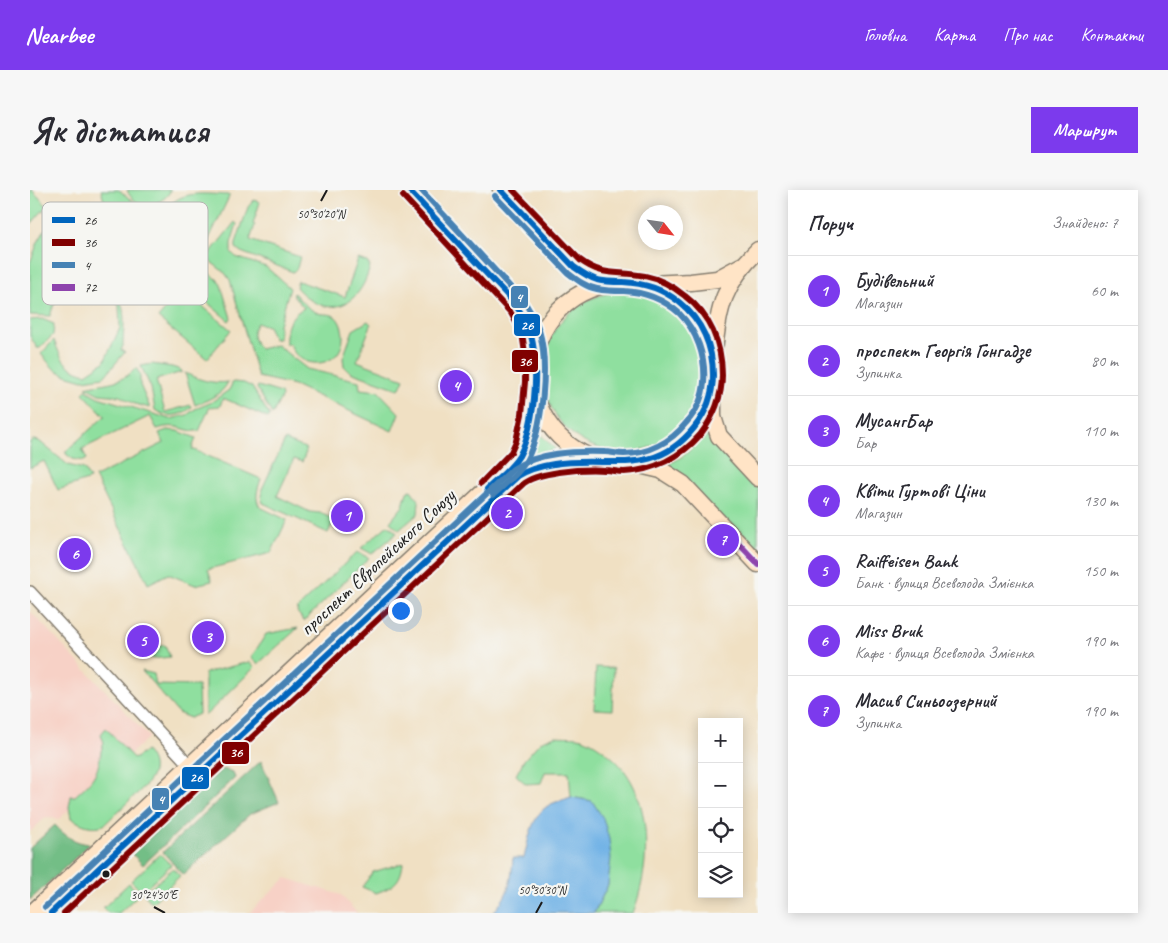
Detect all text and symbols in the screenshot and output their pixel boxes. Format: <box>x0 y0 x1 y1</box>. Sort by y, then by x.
text: Nearbee <box>25 20 93 50</box>
text: Головна <box>864 24 906 46</box>
text: Карта <box>934 24 975 46</box>
text: Про нас <box>1003 24 1053 46</box>
text: Контакти <box>1081 24 1143 46</box>
button: Маршрут <box>1031 107 1138 153</box>
text: Як дістатися <box>30 108 208 153</box>
legend <box>42 202 208 305</box>
north arrow <box>638 205 683 250</box>
text: 50°30'20"N <box>297 206 346 222</box>
text: Поруч <box>808 210 853 236</box>
text: 26 <box>84 212 97 229</box>
text: Знайдено: 7 <box>1052 213 1118 233</box>
text: 36 <box>84 234 97 251</box>
text: 4 <box>84 257 92 274</box>
text: Будівельний <box>855 269 934 293</box>
text: 72 <box>84 279 98 296</box>
text: 1 <box>820 281 828 301</box>
text: 60 m <box>1091 281 1118 301</box>
line badge: 4 <box>510 285 529 309</box>
text: 4 <box>516 289 524 306</box>
text: Магазин <box>855 293 902 313</box>
line badge: 26 <box>513 313 541 337</box>
text: 26 <box>521 317 535 334</box>
text: проспект Георгія Гонгадзе <box>855 339 1030 363</box>
line badge: 36 <box>511 349 539 373</box>
text: 2 <box>820 351 828 371</box>
text: 80 m <box>1091 351 1118 371</box>
text: 36 <box>519 353 533 370</box>
text: Зупинка <box>855 363 901 383</box>
pin: 4 <box>440 367 472 405</box>
text: МусангБар <box>855 409 932 433</box>
text: 3 <box>820 421 828 441</box>
text: 110 m <box>1084 421 1118 441</box>
text: Бар <box>855 433 876 453</box>
text: Квіти Гуртові Ціни <box>855 479 984 503</box>
street label: проспект Європейського Союзу <box>294 483 461 641</box>
text: 4 <box>820 491 828 511</box>
text: 130 m <box>1084 491 1118 511</box>
pin: 2 <box>491 494 523 532</box>
pin: 1 <box>331 497 363 535</box>
text: Магазин <box>855 503 902 523</box>
pin: 7 <box>707 521 739 559</box>
pin: 6 <box>59 535 91 573</box>
text: Raiffeisen Bank <box>855 549 957 573</box>
text: 5 <box>821 561 827 581</box>
text: 150 m <box>1084 561 1118 581</box>
text: Банк · вулиця Всеволода Змієнка <box>855 573 1033 593</box>
your location <box>388 598 414 624</box>
pin: 3 <box>192 618 224 656</box>
text: Miss Bruk <box>855 619 922 643</box>
pin: 5 <box>127 622 159 660</box>
text: 6 <box>820 631 828 651</box>
text: 190 m <box>1084 631 1118 651</box>
text: Кафе · вулиця Всеволода Змієнка <box>855 643 1034 663</box>
text: Масив Синьоозерний <box>855 689 997 713</box>
text: 7 <box>820 701 828 721</box>
text: 190 m <box>1084 701 1118 721</box>
text: Зупинка <box>855 713 901 733</box>
map controls <box>698 718 743 898</box>
button: + <box>698 718 743 763</box>
line badge: 36 <box>221 741 250 765</box>
text: 36 <box>230 744 244 761</box>
button: − <box>698 763 743 808</box>
line badge: 26 <box>181 766 210 790</box>
text: 26 <box>190 769 204 786</box>
line badge: 4 <box>151 787 170 811</box>
text: 4 <box>158 791 166 808</box>
button: locate <box>698 808 743 853</box>
button: layers <box>698 853 743 898</box>
unlabelled marker <box>101 869 111 879</box>
text: 50°30'30"N <box>518 882 567 898</box>
text: 30°24'50"E <box>131 887 179 903</box>

